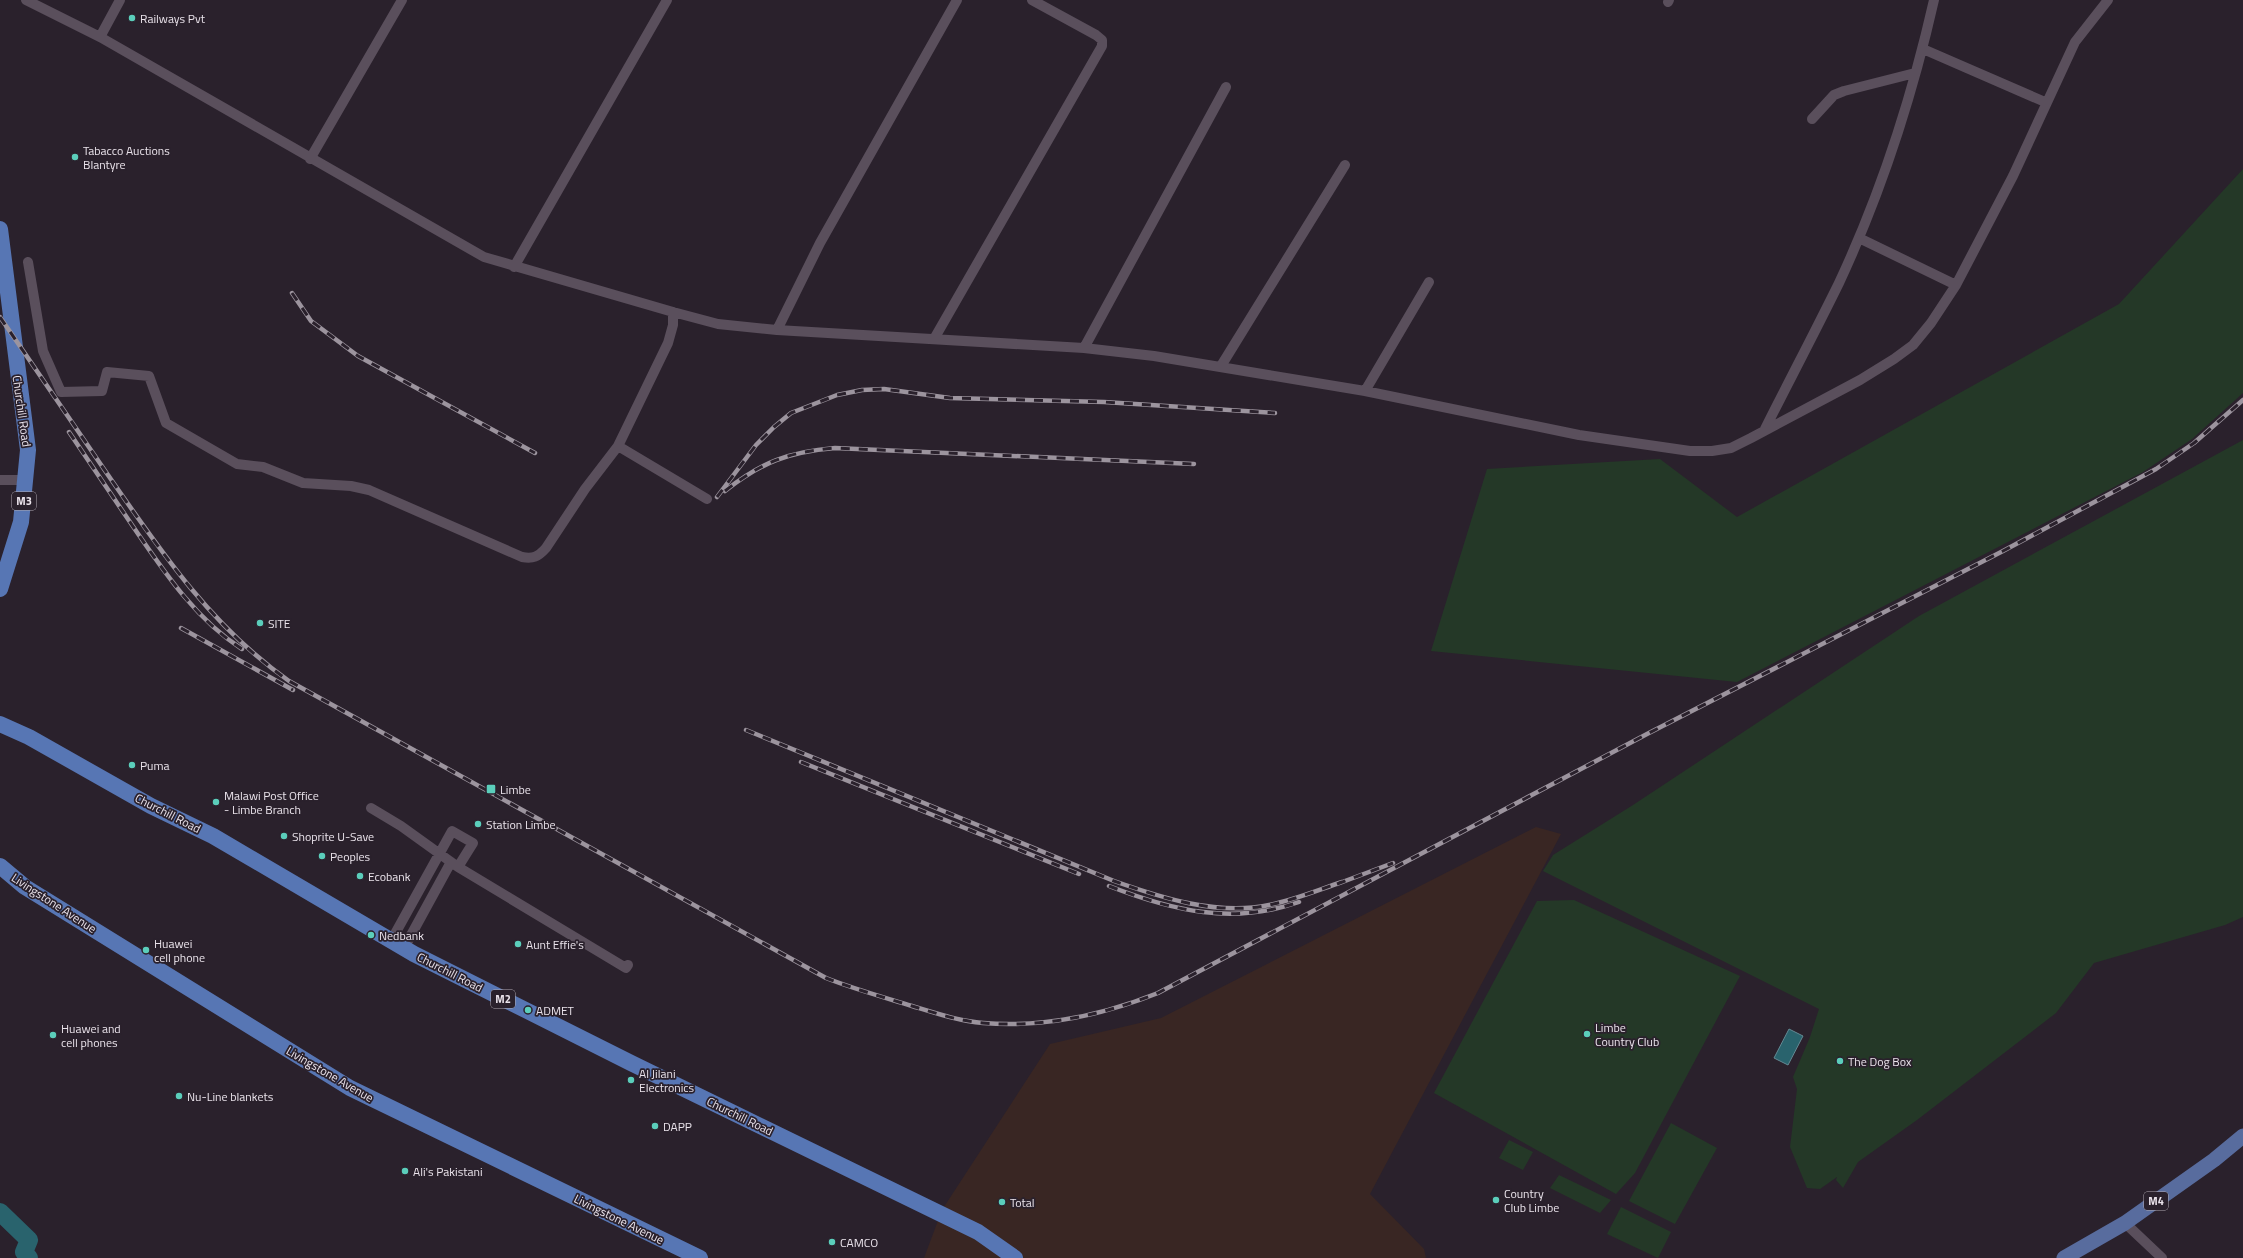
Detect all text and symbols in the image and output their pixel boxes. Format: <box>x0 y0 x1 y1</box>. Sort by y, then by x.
place label: Railways Pvt <box>140 9 206 28</box>
marker: Railways Pvt <box>127 13 137 23</box>
place label: Tabacco Auctions Blantyre <box>83 141 170 174</box>
marker: Tabacco Auctions Blantyre <box>70 152 80 162</box>
street label: Churchill Road <box>8 374 36 448</box>
road number: M3 <box>12 492 36 510</box>
place label: SITE <box>268 614 291 633</box>
marker: SITE <box>255 618 265 628</box>
place label: Puma <box>140 756 170 775</box>
marker: Puma <box>127 760 137 770</box>
place label: Limbe <box>500 780 531 799</box>
marker: Limbe <box>485 783 497 795</box>
place label: Malawi Post Office - Limbe Branch <box>224 786 319 819</box>
street label: Churchill Road <box>132 788 204 838</box>
marker: Malawi Post Office - Limbe Branch <box>211 797 221 807</box>
place label: Station Limbe <box>486 815 556 834</box>
marker: Station Limbe <box>473 819 483 829</box>
place label: Shoprite U-Save <box>292 827 374 846</box>
marker: Shoprite U-Save <box>279 831 289 841</box>
place label: Peoples <box>330 847 371 866</box>
marker: Peoples <box>317 851 327 861</box>
place label: Ecobank <box>368 867 411 886</box>
street label: Livingstone Avenue <box>8 868 100 938</box>
marker: Ecobank <box>355 871 365 881</box>
place label: Nedbank <box>379 926 424 945</box>
marker: Nedbank <box>366 930 376 940</box>
place label: Huawei cell phone <box>154 934 205 967</box>
place label: Aunt Effie's <box>526 935 584 954</box>
marker: Aunt Effie's <box>513 939 523 949</box>
marker: Huawei cell phone <box>141 945 151 955</box>
street label: Churchill Road <box>414 947 486 997</box>
road number: M2 <box>491 990 515 1008</box>
place label: ADMET <box>536 1001 575 1020</box>
marker: ADMET <box>523 1005 533 1015</box>
place label: Limbe Country Club <box>1595 1018 1659 1051</box>
place label: Huawei and cell phones <box>61 1019 121 1052</box>
marker: Limbe Country Club <box>1582 1029 1592 1039</box>
marker: Huawei and cell phones <box>48 1030 58 1040</box>
street label: Livingstone Avenue <box>283 1041 377 1107</box>
place label: The Dog Box <box>1848 1052 1912 1071</box>
marker: The Dog Box <box>1835 1056 1845 1066</box>
place label: Al Jilani Electronics <box>639 1064 695 1097</box>
marker: Al Jilani Electronics <box>626 1075 636 1085</box>
place label: Nu-Line blankets <box>187 1087 274 1106</box>
marker: Nu-Line blankets <box>174 1091 184 1101</box>
street label: Churchill Road <box>704 1092 776 1140</box>
place label: DAPP <box>663 1117 692 1136</box>
marker: DAPP <box>650 1121 660 1131</box>
place label: Ali's Pakistani <box>413 1162 483 1181</box>
marker: Ali's Pakistani <box>400 1166 410 1176</box>
place label: Country Club Limbe <box>1504 1184 1559 1217</box>
street label: Livingstone Avenue <box>571 1189 667 1249</box>
road number: M4 <box>2144 1192 2168 1210</box>
place label: Total <box>1010 1193 1035 1212</box>
marker: Country Club Limbe <box>1491 1195 1501 1205</box>
marker: Total <box>997 1197 1007 1207</box>
place label: CAMCO <box>840 1233 878 1252</box>
marker: CAMCO <box>827 1237 837 1247</box>

